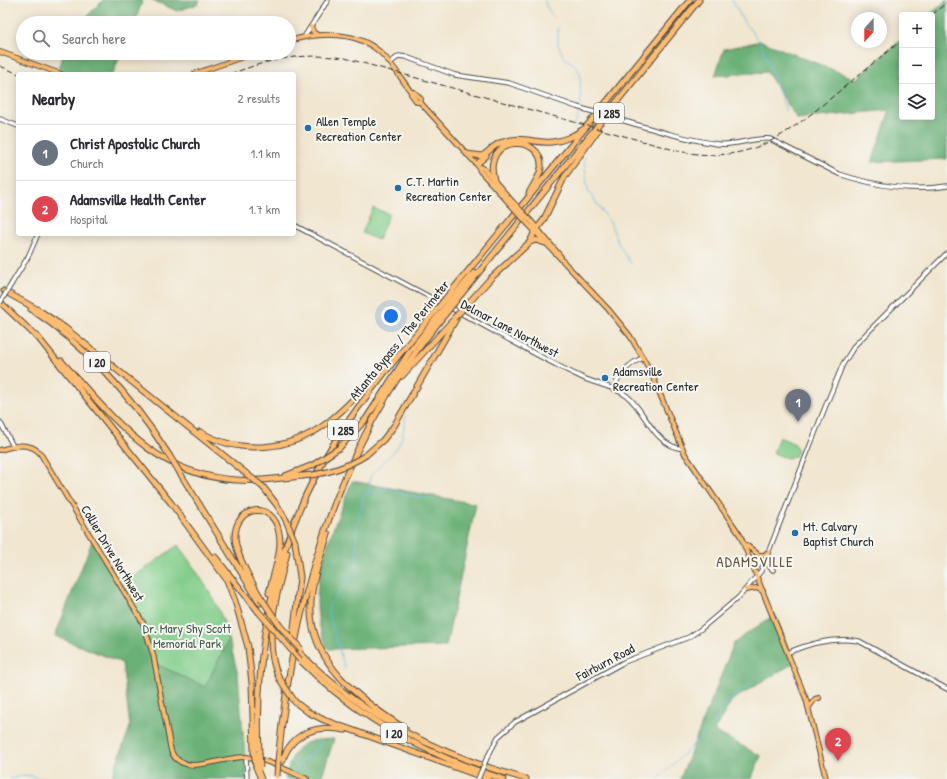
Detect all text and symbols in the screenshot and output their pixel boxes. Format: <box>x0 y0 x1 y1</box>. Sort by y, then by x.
north arrow <box>851 12 887 48</box>
map controls <box>899 12 935 120</box>
button: + <box>899 12 935 48</box>
search box <box>16 16 296 60</box>
icon: search <box>30 27 52 49</box>
text: Search here <box>62 28 126 49</box>
button: − <box>899 48 935 84</box>
button: layers <box>899 84 935 120</box>
text: Nearby <box>32 87 75 110</box>
text: 2 results <box>238 89 280 107</box>
road number: I 285 <box>594 103 624 123</box>
place label: Allen Temple Recreation Center <box>316 112 402 145</box>
marker: Allen Temple Recreation Center <box>303 123 313 133</box>
text: Christ Apostolic Church <box>70 133 200 154</box>
text: 1 <box>43 144 47 162</box>
text: 1.1 km <box>251 144 280 162</box>
text: Church <box>70 154 103 172</box>
place label: C.T. Martin Recreation Center <box>406 172 492 205</box>
marker: C.T. Martin Recreation Center <box>393 183 403 193</box>
text: Adamsville Health Center <box>70 189 206 210</box>
text: 2 <box>42 200 48 218</box>
text: 1.7 km <box>249 200 280 218</box>
text: Hospital <box>70 210 108 228</box>
street label: Atlanta Bypass / The Perimeter <box>345 276 453 404</box>
street label: Delmar Lane Northwest <box>458 295 563 362</box>
your location <box>381 306 401 326</box>
road number: I 20 <box>84 352 110 372</box>
place label: Adamsville Recreation Center <box>613 362 699 395</box>
marker: Adamsville Recreation Center <box>600 373 610 383</box>
pin: 1 <box>785 389 811 422</box>
road number: I 285 <box>328 420 358 440</box>
street label: Collier Drive Northwest <box>77 502 149 605</box>
place label: Mt. Calvary Baptist Church <box>803 517 874 550</box>
marker: Mt. Calvary Baptist Church <box>790 528 800 538</box>
district label: ADAMSVILLE <box>716 551 794 572</box>
park label: Dr. Mary Shy Scott Memorial Park <box>143 619 232 652</box>
street label: Fairburn Road <box>572 639 637 685</box>
road number: I 20 <box>381 723 407 743</box>
pin: 2 <box>825 728 851 761</box>

